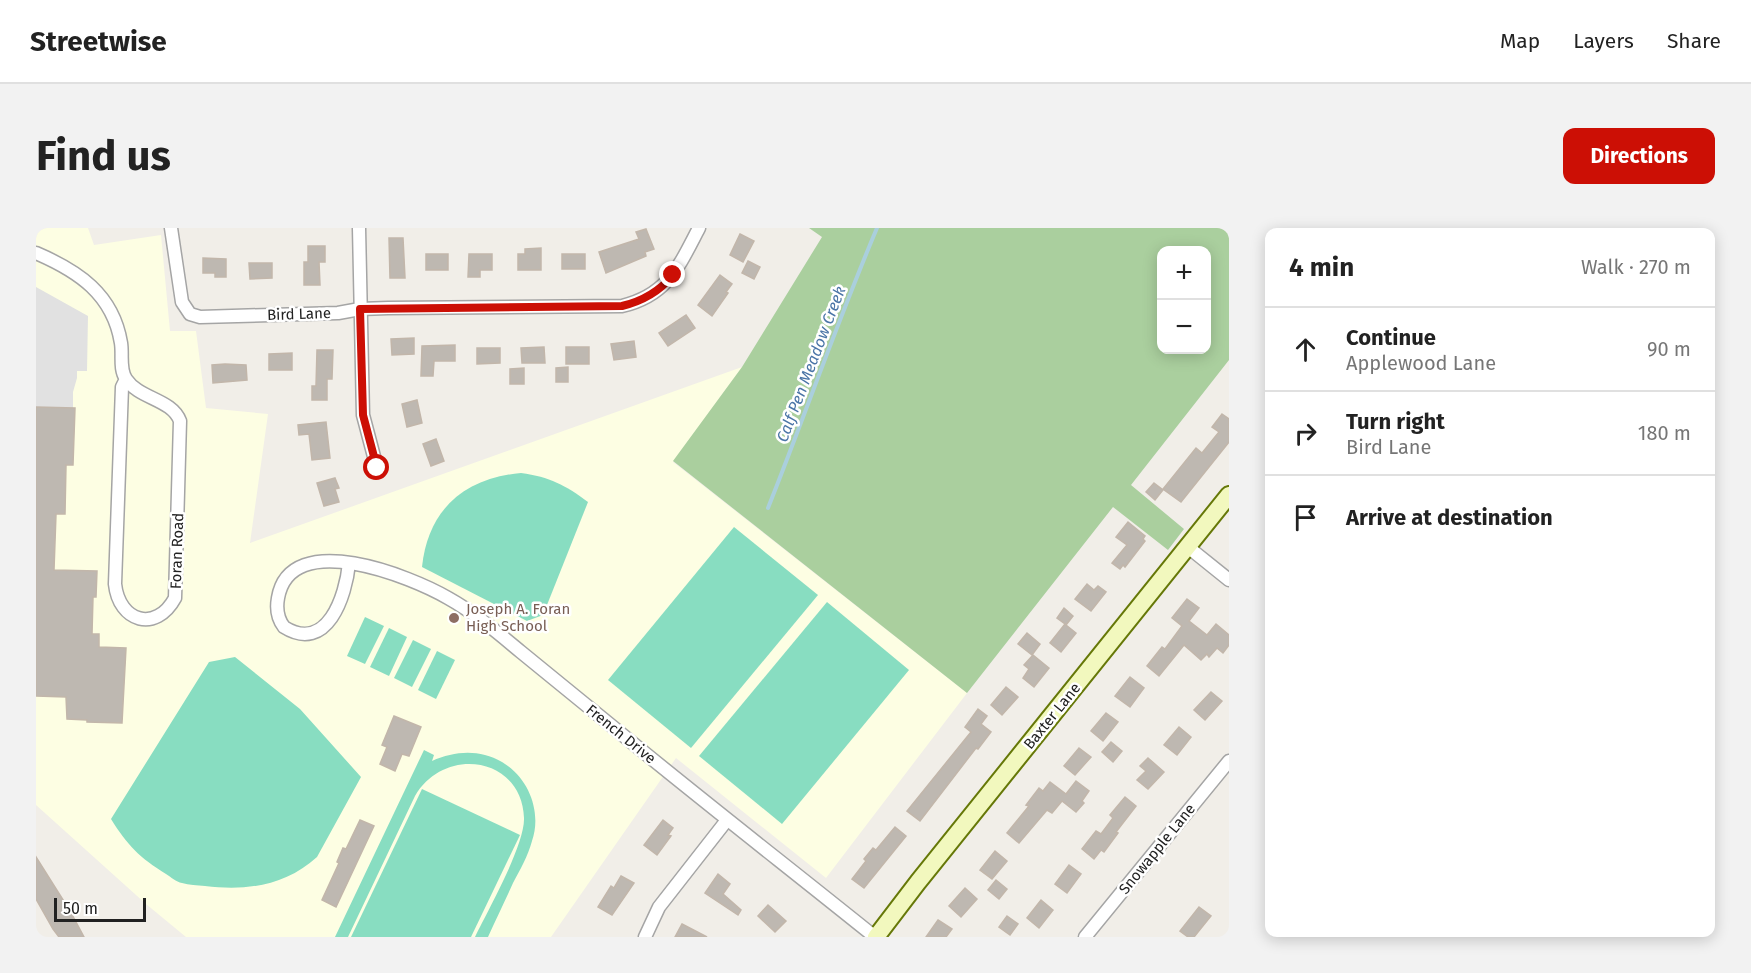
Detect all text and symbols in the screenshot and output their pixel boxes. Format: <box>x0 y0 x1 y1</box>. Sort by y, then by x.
text: Streetwise <box>30 25 167 58</box>
text: Map <box>1500 28 1540 54</box>
text: Layers <box>1573 28 1634 54</box>
text: Share <box>1667 28 1721 54</box>
button: Directions <box>1563 128 1715 184</box>
text: Find us <box>36 131 171 181</box>
map controls <box>1157 246 1211 354</box>
button: + <box>1157 246 1211 300</box>
text: 4 min <box>1289 252 1354 283</box>
text: Walk · 270 m <box>1581 255 1691 279</box>
route end <box>659 261 685 287</box>
water label: Calf Pen Meadow Creek <box>773 283 850 445</box>
button: − <box>1157 300 1211 354</box>
street label: Bird Lane <box>267 304 331 324</box>
text: Continue <box>1346 324 1436 351</box>
icon: ahead <box>1289 333 1322 366</box>
text: 90 m <box>1647 337 1691 361</box>
text: Applewood Lane <box>1346 351 1496 375</box>
text: Turn right <box>1346 408 1445 435</box>
icon: right <box>1289 417 1322 450</box>
text: 180 m <box>1638 421 1691 445</box>
text: Bird Lane <box>1346 435 1431 459</box>
route start <box>363 454 389 480</box>
icon: arrive <box>1289 501 1322 534</box>
text: Arrive at destination <box>1346 504 1553 531</box>
street label: Foran Road <box>167 513 187 589</box>
place label: Joseph A. Foran High School <box>466 600 570 635</box>
marker: Joseph A. Foran High School <box>447 611 461 625</box>
street label: Baxter Lane <box>1020 679 1084 753</box>
street label: French Drive <box>583 700 659 768</box>
street label: Snowapple Lane <box>1115 800 1199 898</box>
scale bar <box>54 895 146 922</box>
text: 50 m <box>63 899 98 918</box>

